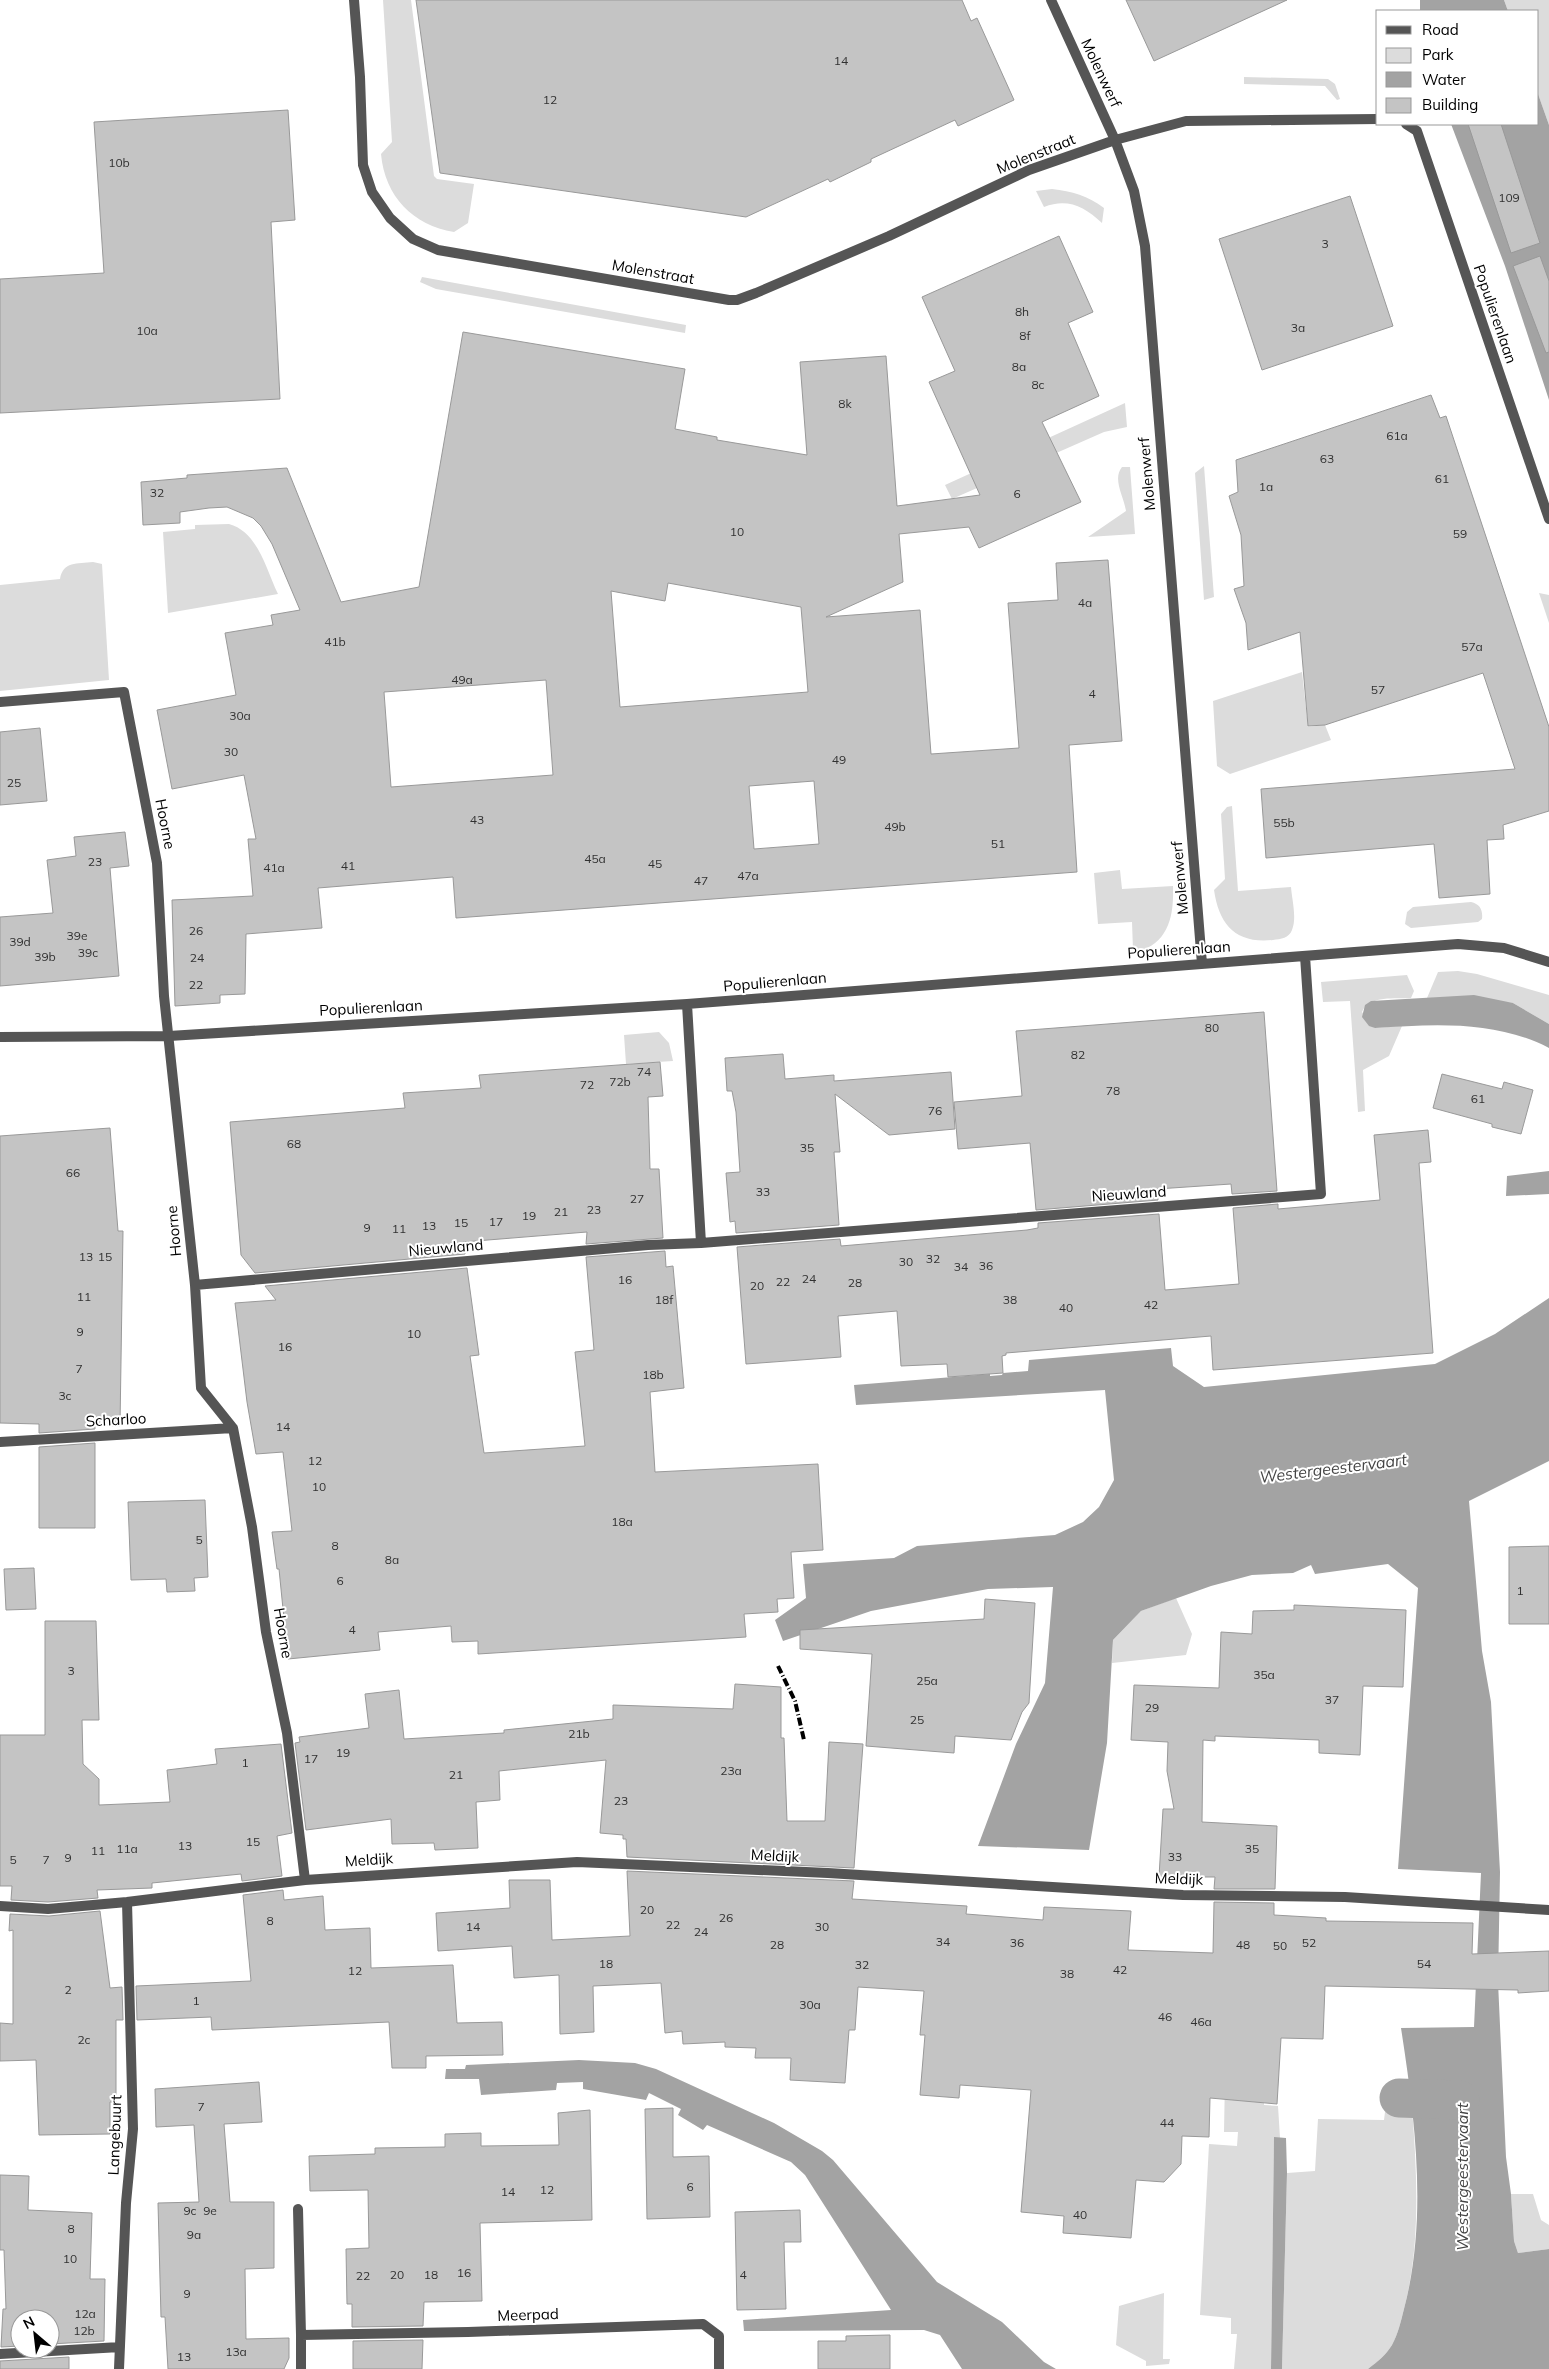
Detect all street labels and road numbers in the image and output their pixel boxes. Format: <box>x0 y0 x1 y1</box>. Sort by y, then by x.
street label: Molenwerf <box>1077 35 1126 111</box>
street label: Molenstraat <box>994 129 1078 178</box>
street label: Molenstraat <box>610 255 696 288</box>
street label: Populierenlaan <box>1470 262 1521 366</box>
street label: Molenwerf <box>1134 435 1159 512</box>
street label: Hoorne <box>151 797 180 851</box>
street label: Molenwerf <box>1167 839 1192 916</box>
street label: Populierenlaan <box>1127 936 1231 963</box>
street label: Populierenlaan <box>723 968 827 995</box>
street label: Populierenlaan <box>319 995 423 1020</box>
street label: Nieuwland <box>1091 1181 1167 1206</box>
street label: Hoorne <box>162 1205 185 1257</box>
street label: Nieuwland <box>408 1235 484 1260</box>
street label: Scharloo <box>85 1408 147 1431</box>
street label: Hoorne <box>270 1606 297 1660</box>
street label: Meldijk <box>750 1845 800 1866</box>
street label: Meldijk <box>344 1848 394 1871</box>
street label: Meldijk <box>1154 1868 1204 1889</box>
street label: Langebuurt <box>104 2094 125 2176</box>
street label: Meerpad <box>497 2304 559 2325</box>

